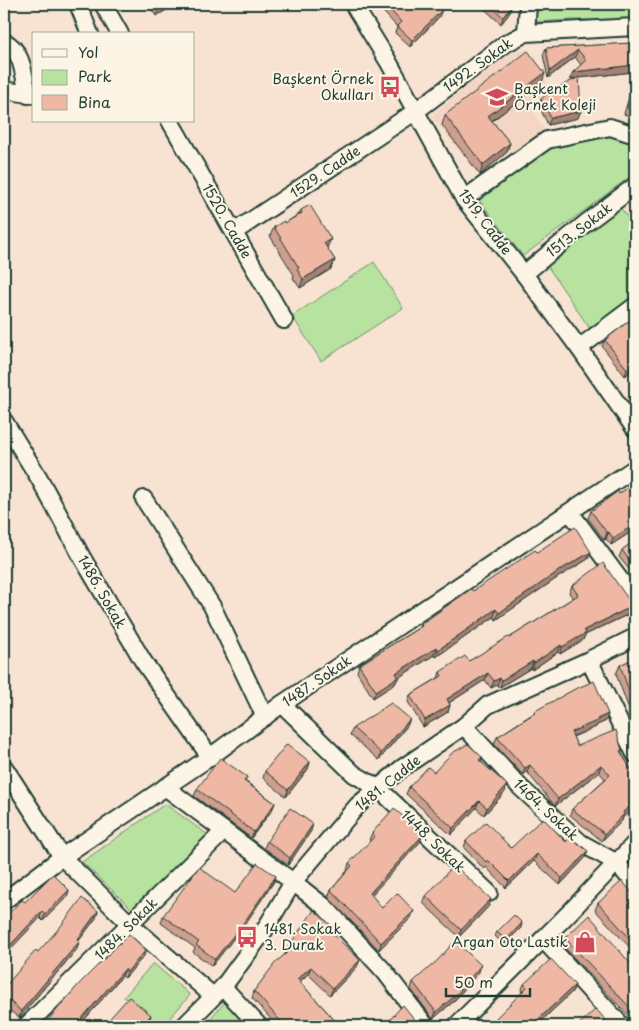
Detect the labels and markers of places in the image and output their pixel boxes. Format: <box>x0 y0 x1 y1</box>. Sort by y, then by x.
place label: Başkent Örnek Okulları <box>273 68 374 105</box>
bus stop icon: Başkent Örnek Okulları <box>377 74 403 100</box>
place label: Başkent Örnek Koleji <box>514 78 596 115</box>
school or university icon: Başkent Örnek Koleji <box>484 84 510 110</box>
place label: 1481. Sokak 3. Durak <box>264 918 341 955</box>
bus stop icon: 1481. Sokak 3. Durak <box>234 924 260 950</box>
shop icon: Argan Oto Lastik <box>572 929 598 955</box>
place label: Argan Oto Lastik <box>452 931 568 952</box>

